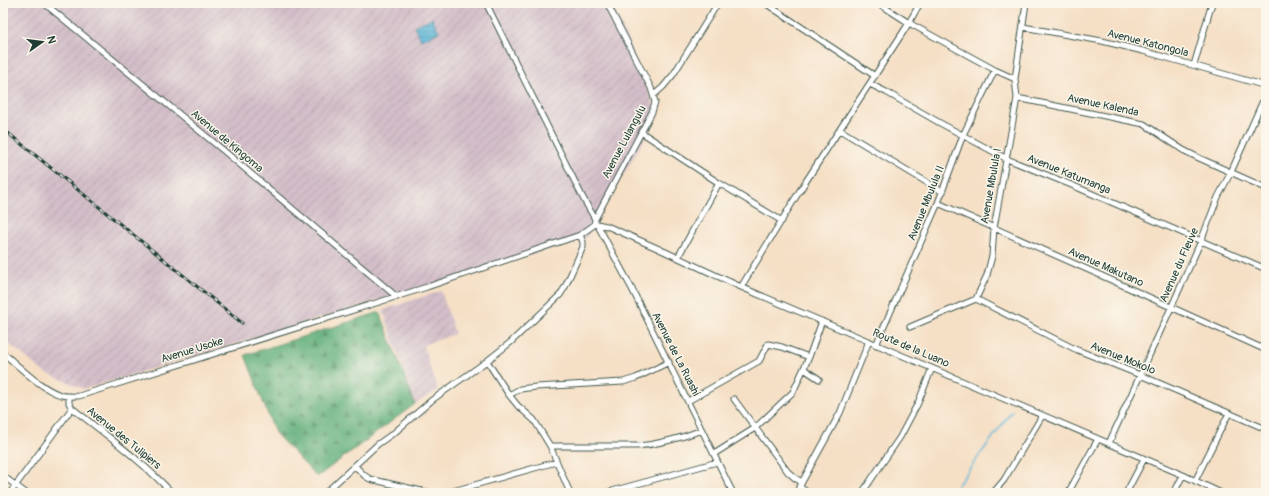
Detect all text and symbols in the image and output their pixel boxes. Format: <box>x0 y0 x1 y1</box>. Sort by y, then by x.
north arrow <box>22 22 62 62</box>
street label: Avenue Katongola <box>1106 27 1190 59</box>
text: N <box>44 35 59 45</box>
street label: Avenue Kalenda <box>1066 91 1140 119</box>
street label: Avenue Lulangulu <box>599 103 649 181</box>
street label: Avenue de Kingoma <box>188 107 266 175</box>
street label: Avenue Mbulula I <box>978 147 1004 225</box>
street label: Avenue Katumanga <box>1025 151 1113 197</box>
street label: Avenue Mbulula II <box>905 164 947 242</box>
street label: Avenue du Fleuve <box>1157 225 1201 304</box>
street label: Avenue Makutano <box>1066 245 1146 289</box>
street label: Avenue de La Ruashi <box>649 310 703 398</box>
street label: Route de la Luano <box>871 326 952 370</box>
street label: Avenue Usoke <box>159 334 225 366</box>
street label: Avenue Mokolo <box>1089 339 1158 377</box>
street label: Avenue des Tulipiers <box>84 404 164 472</box>

